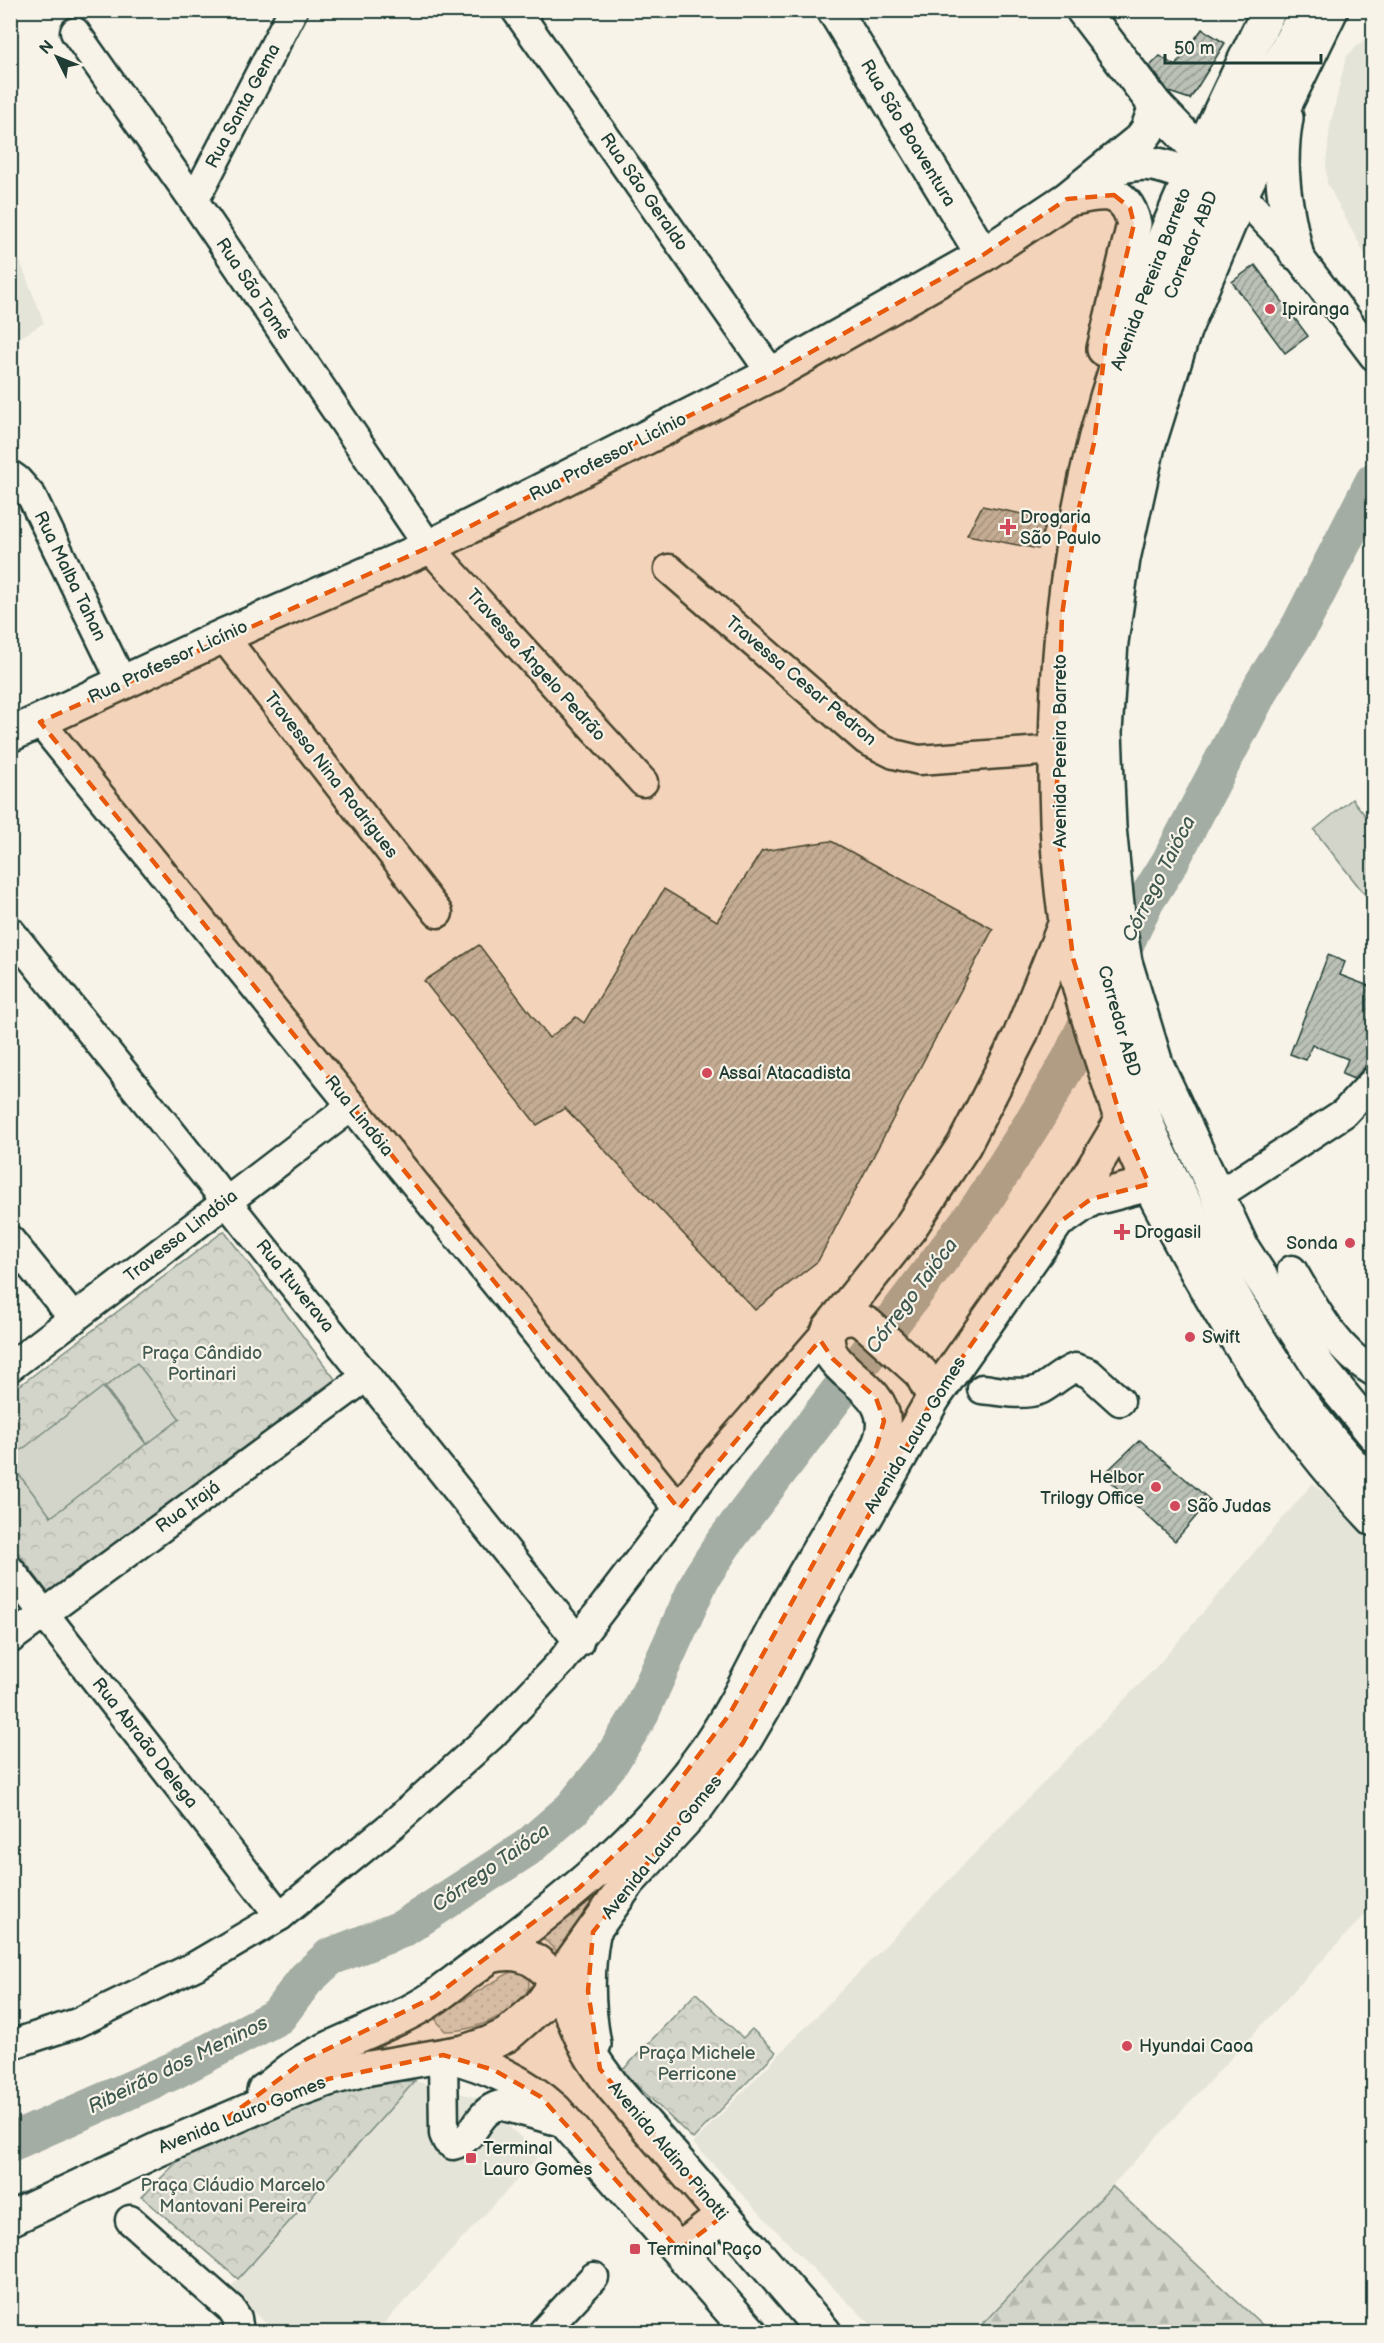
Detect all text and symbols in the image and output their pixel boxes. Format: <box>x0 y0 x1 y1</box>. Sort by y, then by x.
north arrow <box>27 27 87 87</box>
scale bar <box>1165 27 1321 65</box>
text: N <box>36 37 58 59</box>
text: 50 m <box>1174 38 1215 59</box>
street label: Rua Santa Gema <box>201 40 285 172</box>
street label: Rua São Boaventura <box>856 56 960 210</box>
street label: Rua São Geraldo <box>596 129 692 255</box>
street label: Avenida Pereira Barreto <box>1106 185 1196 373</box>
street label: Corredor ABD <box>1160 188 1222 302</box>
street label: Rua São Tomé <box>211 234 295 344</box>
place label: Ipiranga <box>1282 299 1349 320</box>
marker: Ipiranga <box>1263 302 1277 316</box>
street label: Rua Professor Licínio <box>526 408 690 506</box>
place label: Drogaria São Paulo <box>1020 507 1101 549</box>
street label: Rua Malba Tahan <box>30 508 110 644</box>
marker: Drogaria São Paulo <box>1001 520 1015 534</box>
street label: Travessa Ângelo Pedrão <box>462 583 611 745</box>
street label: Travessa Cesar Pedron <box>721 612 881 750</box>
street label: Rua Professor Licínio <box>85 616 251 708</box>
street label: Avenida Pereira Barreto <box>1050 654 1071 848</box>
street label: Travessa Nina Rodrigues <box>260 688 403 862</box>
water label: Córrego Taióca <box>1117 812 1201 946</box>
street label: Corredor ABD <box>1093 963 1145 1079</box>
place label: Assaí Atacadista <box>719 1063 851 1084</box>
marker: Assaí Atacadista <box>700 1066 714 1080</box>
street label: Rua Lindóia <box>320 1071 398 1161</box>
street label: Travessa Lindóia <box>120 1185 242 1287</box>
place label: Drogasil <box>1134 1222 1201 1243</box>
marker: Drogasil <box>1115 1225 1129 1239</box>
place label: Sonda <box>1286 1233 1338 1254</box>
water label: Córrego Taióca <box>861 1234 963 1358</box>
street label: Rua Ituverava <box>251 1235 339 1337</box>
marker: Sonda <box>1343 1236 1357 1250</box>
place label: Swift <box>1202 1327 1241 1348</box>
marker: Swift <box>1183 1330 1197 1344</box>
park label: Praça Cândido Portinari <box>142 1343 262 1385</box>
street label: Avenida Lauro Gomes <box>860 1353 970 1517</box>
place label: Helbor Trilogy Office <box>1040 1467 1145 1509</box>
street label: Rua Irajá <box>152 1477 224 1537</box>
marker: Helbor Trilogy Office <box>1149 1480 1163 1494</box>
place label: São Judas <box>1187 1496 1271 1517</box>
marker: São Judas <box>1168 1499 1182 1513</box>
street label: Rua Abraão Delega <box>88 1674 202 1812</box>
street label: Avenida Lauro Gomes <box>598 1771 726 1923</box>
water label: Córrego Taióca <box>427 1818 555 1918</box>
water label: Ribeirão dos Meninos <box>84 2011 272 2119</box>
place label: Hyundai Caoa <box>1139 2036 1253 2057</box>
marker: Hyundai Caoa <box>1120 2039 1134 2053</box>
park label: Praça Michele Perricone <box>639 2043 756 2085</box>
street label: Avenida Lauro Gomes <box>155 2072 329 2158</box>
street label: Avenida Aldino Pinotti <box>604 2077 732 2225</box>
place label: Terminal Lauro Gomes <box>483 2138 593 2180</box>
marker: Terminal Lauro Gomes <box>464 2151 478 2165</box>
park label: Praça Cláudio Marcelo Mantovani Pereira <box>140 2175 326 2217</box>
place label: Terminal Paço <box>647 2239 762 2260</box>
marker: Terminal Paço <box>628 2242 642 2256</box>

